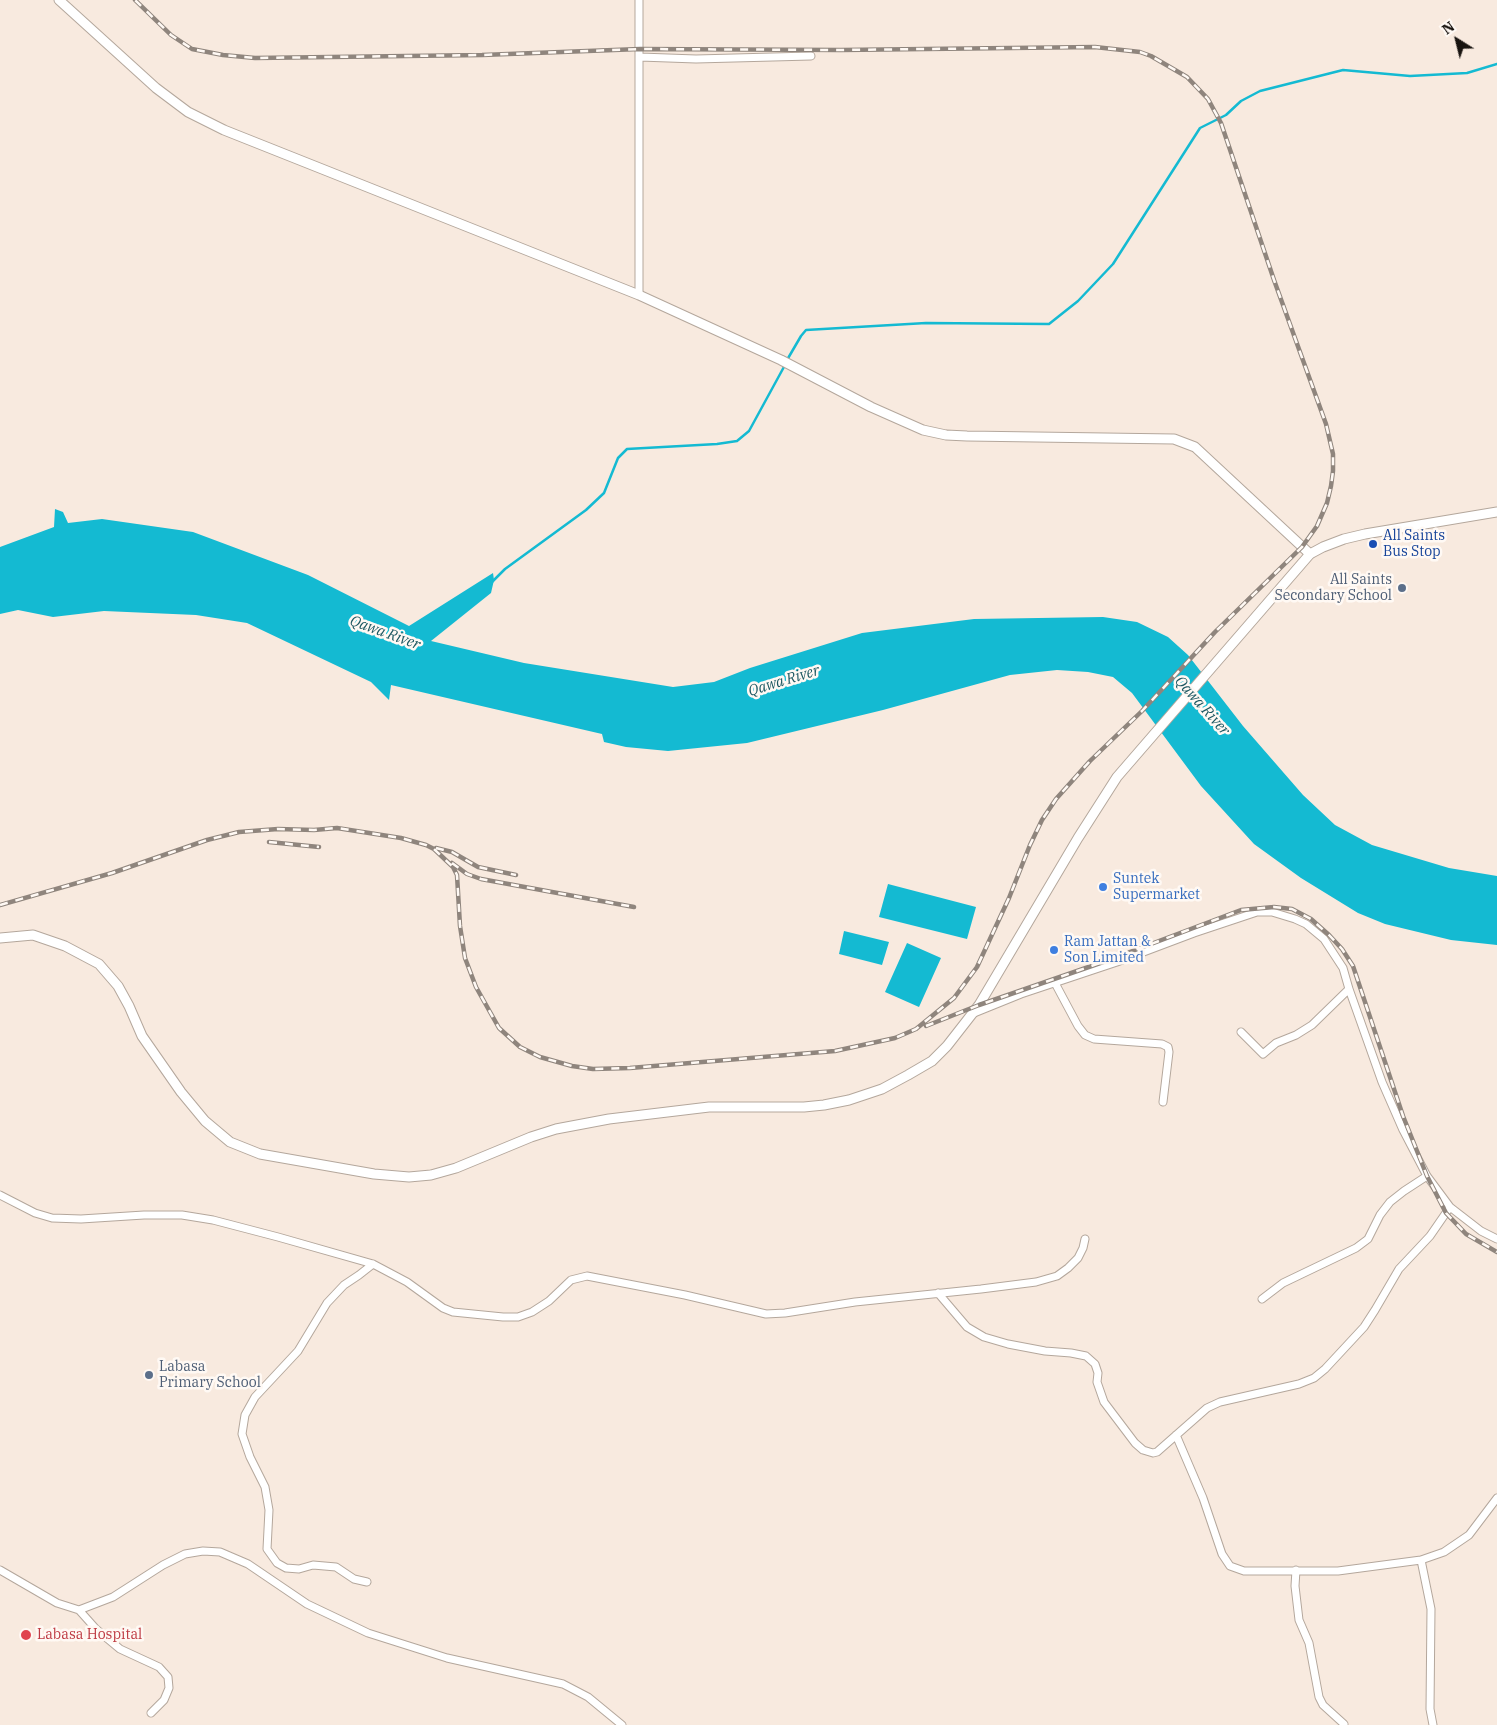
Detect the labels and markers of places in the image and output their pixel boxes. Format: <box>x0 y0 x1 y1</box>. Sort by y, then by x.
place label: All Saints Bus Stop <box>1383 528 1445 560</box>
marker: All Saints Bus Stop <box>1367 538 1379 550</box>
place label: All Saints Secondary School <box>1275 572 1392 604</box>
marker: All Saints Secondary School <box>1396 582 1408 594</box>
place label: Suntek Supermarket <box>1113 871 1200 904</box>
marker: Suntek Supermarket <box>1097 881 1109 893</box>
place label: Ram Jattan & Son Limited <box>1064 934 1151 966</box>
marker: Ram Jattan & Son Limited <box>1048 944 1060 956</box>
place label: Labasa Primary School <box>159 1359 261 1391</box>
marker: Labasa Primary School <box>143 1369 155 1381</box>
place label: Labasa Hospital <box>37 1627 142 1643</box>
marker: Labasa Hospital <box>19 1628 33 1642</box>

